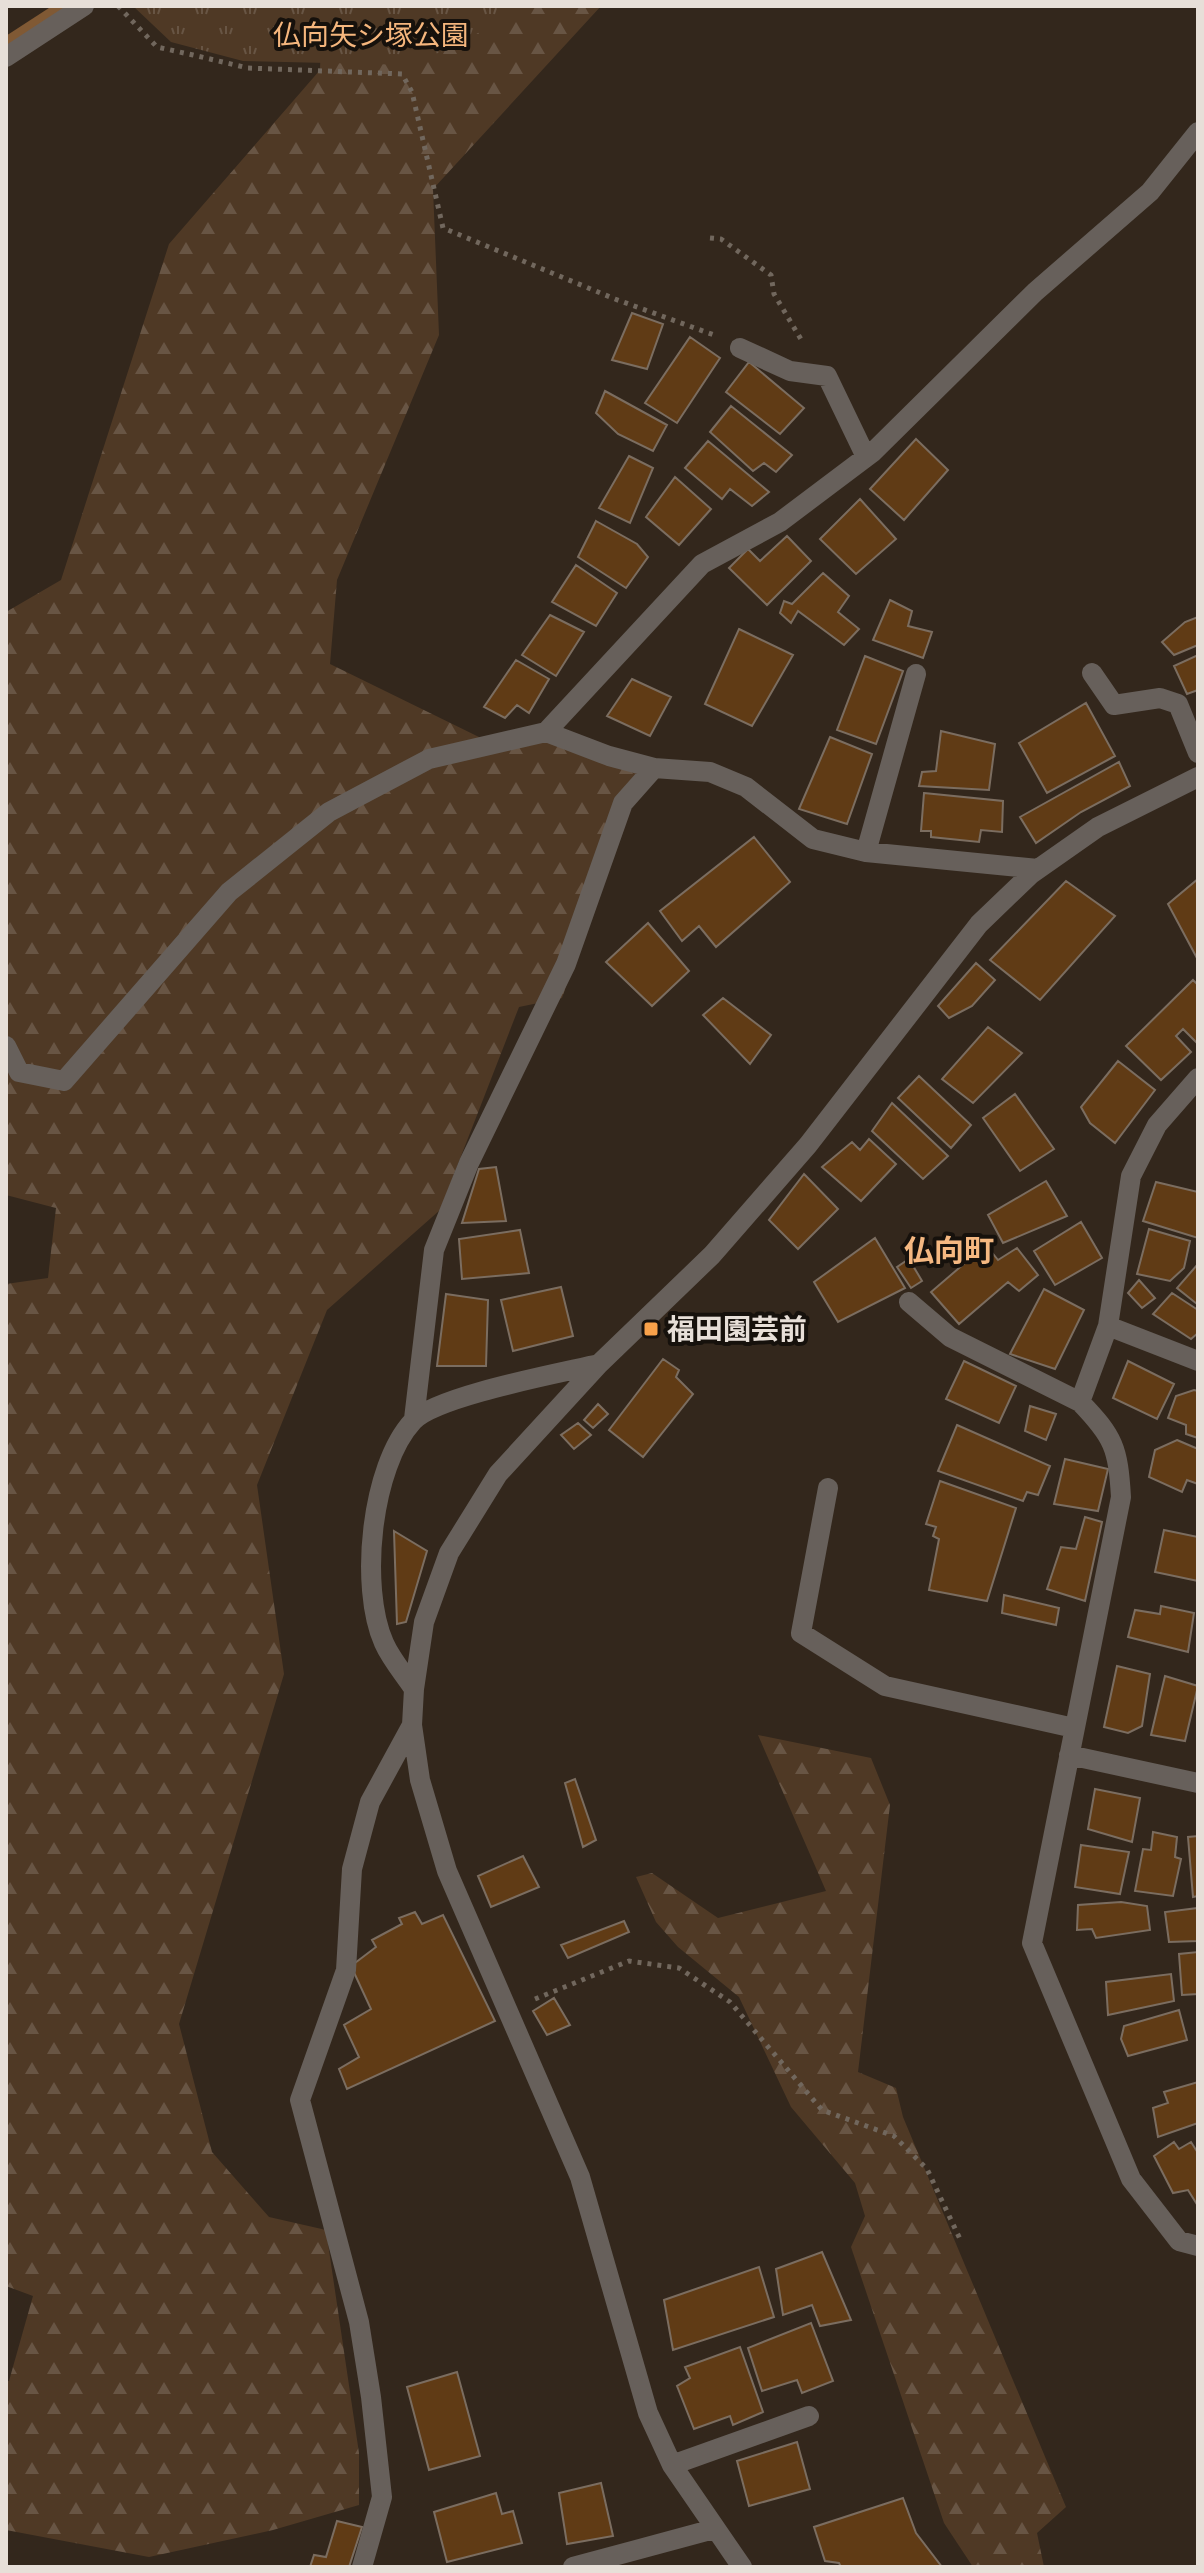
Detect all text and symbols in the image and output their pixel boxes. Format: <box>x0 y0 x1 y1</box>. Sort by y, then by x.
park label: 仏向矢シ塚公園 <box>273 19 469 52</box>
district label: 仏向町 <box>904 1233 994 1269</box>
place label: 福田園芸前 <box>667 1313 807 1346</box>
marker: 福田園芸前 <box>642 1320 660 1338</box>

